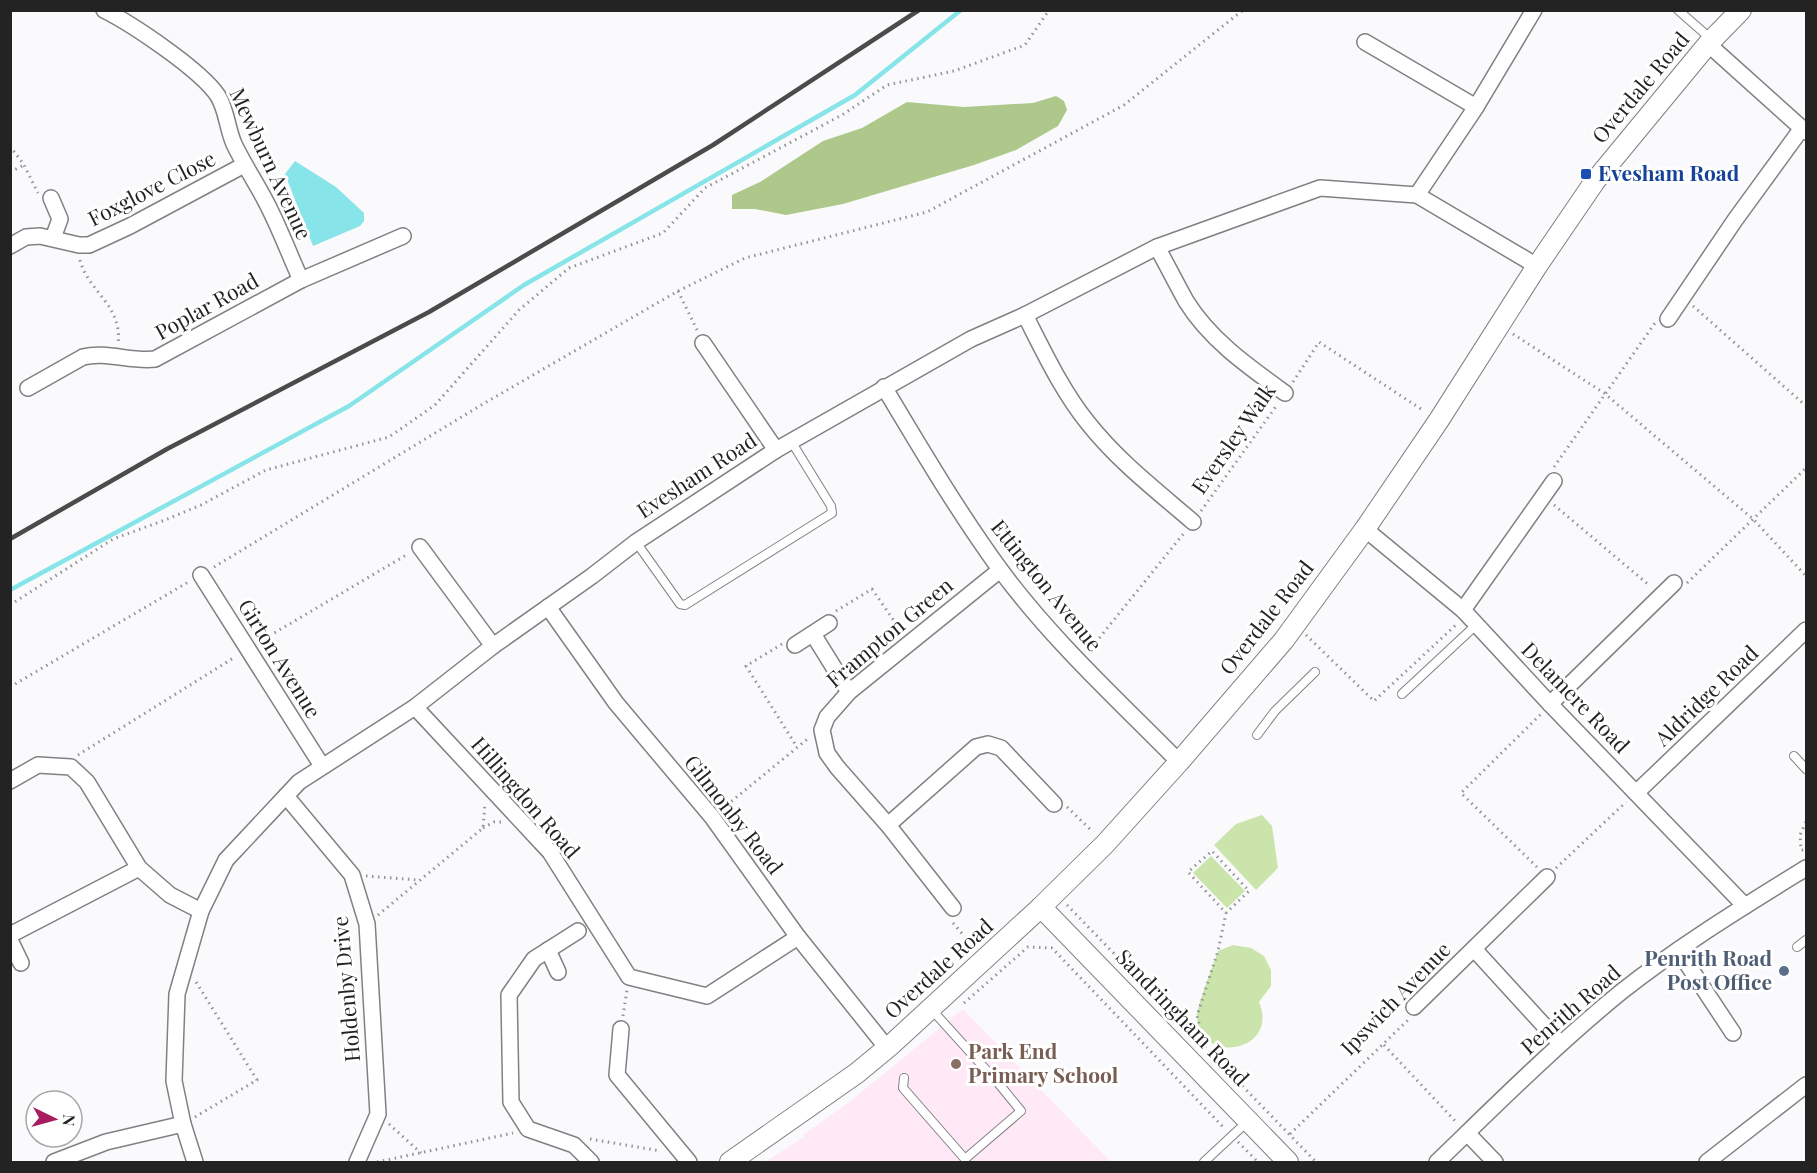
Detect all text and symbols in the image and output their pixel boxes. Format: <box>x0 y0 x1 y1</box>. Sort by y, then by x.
street label: Overdale Road <box>1585 25 1694 148</box>
street label: Mewburn Avenue <box>224 83 319 244</box>
street label: Foxglove Close <box>83 143 220 231</box>
place label: Evesham Road <box>1598 158 1740 186</box>
marker: Evesham Road <box>1579 167 1593 181</box>
street label: Poplar Road <box>149 265 263 345</box>
street label: Eversley Walk <box>1184 377 1281 499</box>
street label: Evesham Road <box>631 425 761 523</box>
street label: Ettington Avenue <box>986 513 1109 656</box>
street label: Overdale Road <box>1212 554 1319 679</box>
street label: Frampton Green <box>820 570 958 693</box>
street label: Girton Avenue <box>233 593 328 723</box>
street label: Delamere Road <box>1516 635 1637 758</box>
street label: Aldridge Road <box>1647 638 1763 752</box>
street label: Hillingdon Road <box>466 730 587 863</box>
street label: Gilmonby Road <box>679 748 790 879</box>
street label: Overdale Road <box>877 911 998 1024</box>
street label: Holdenby Drive <box>325 915 365 1063</box>
street label: Ipswich Avenue <box>1333 935 1456 1060</box>
street label: Sandringham Road <box>1111 942 1256 1091</box>
place label: Penrith Road Post Office <box>1644 943 1772 995</box>
street label: Penrith Road <box>1514 957 1625 1060</box>
marker: Penrith Road Post Office <box>1777 964 1791 978</box>
place label: Park End Primary School <box>968 1036 1119 1088</box>
marker: Park End Primary School <box>949 1057 963 1071</box>
north arrow <box>24 1089 84 1149</box>
text: N <box>58 1114 80 1127</box>

